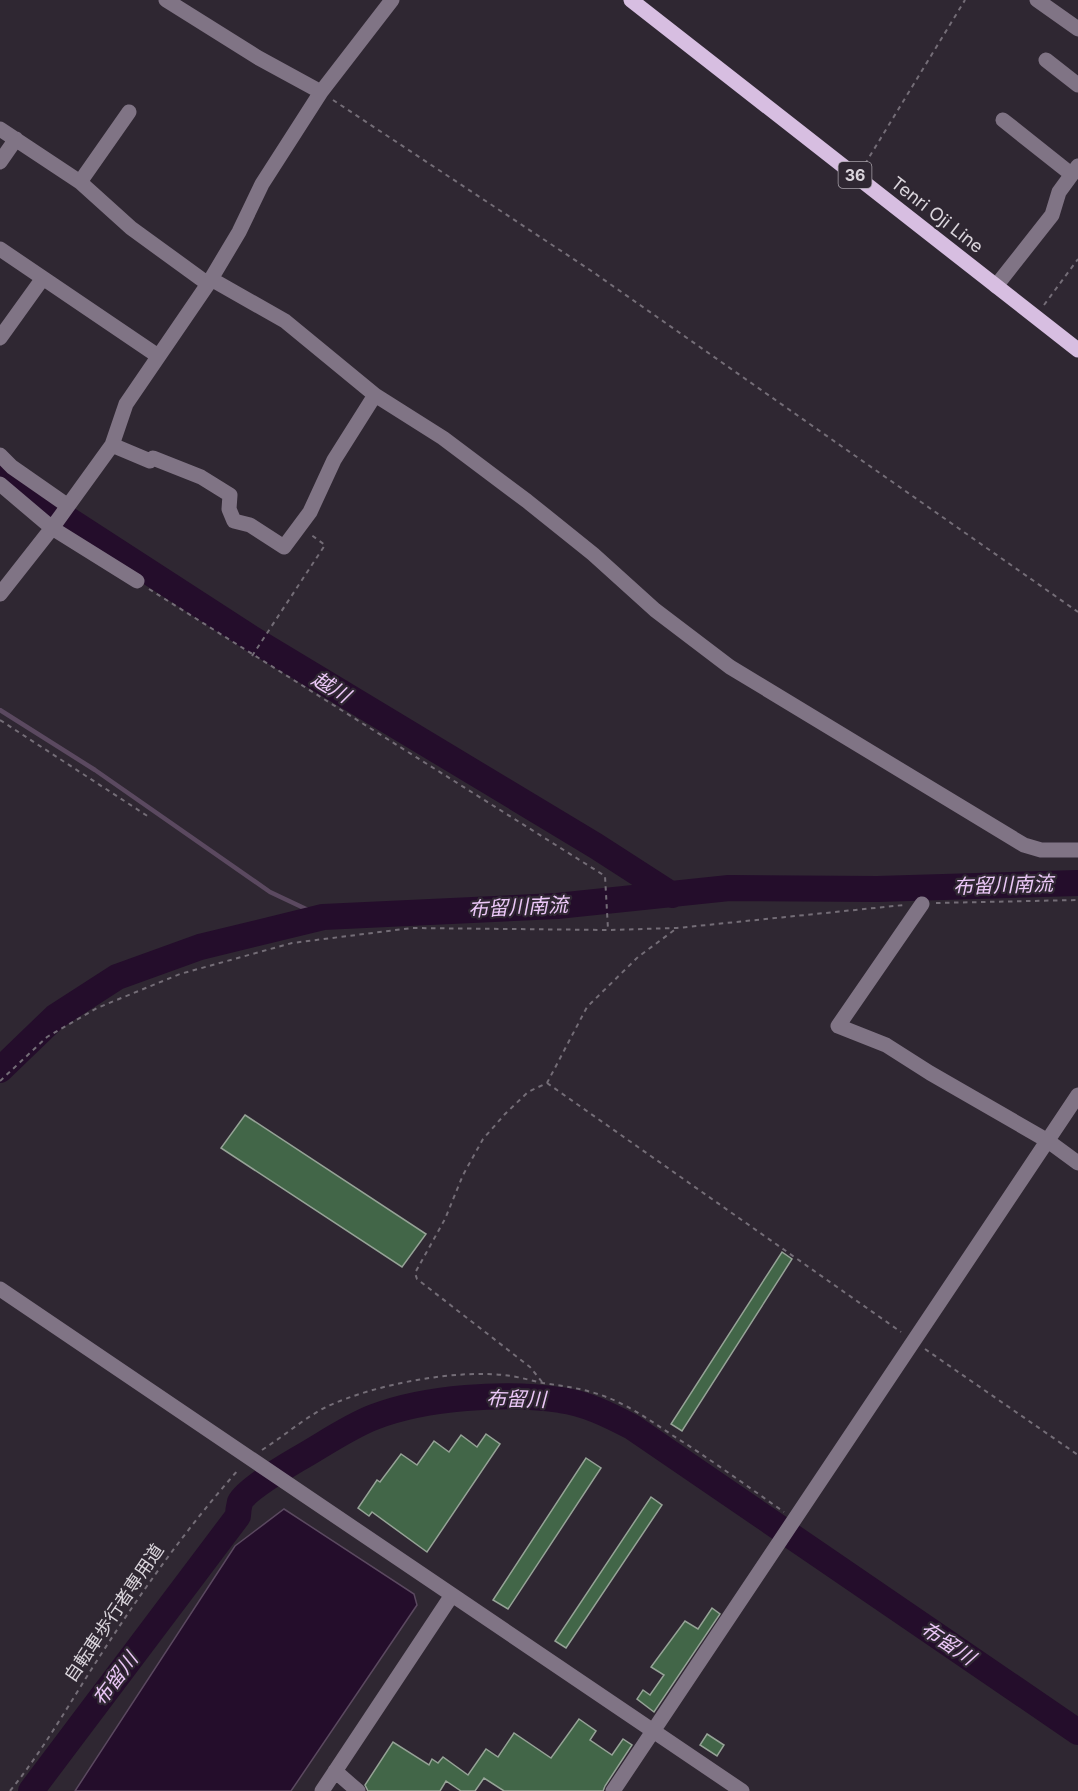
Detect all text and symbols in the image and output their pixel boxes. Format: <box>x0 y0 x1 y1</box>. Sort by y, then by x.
road number: 36 <box>838 162 872 188</box>
street label: Tenri Oji Line <box>887 172 988 257</box>
water label: 越川 <box>308 666 356 709</box>
water label: 布留川南流 <box>953 871 1056 899</box>
water label: 布留川南流 <box>467 892 572 922</box>
water label: 布留川 <box>486 1386 548 1412</box>
street label: 自転車歩行者専用道 <box>60 1540 168 1686</box>
water label: 布留川 <box>916 1616 981 1671</box>
water label: 布留川 <box>87 1646 144 1710</box>

